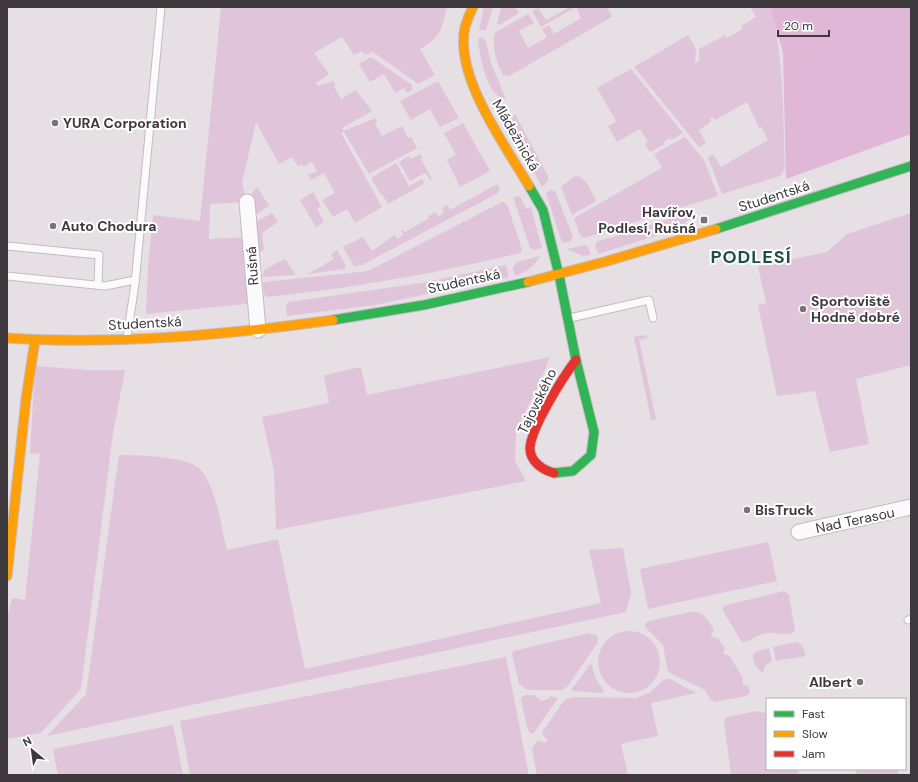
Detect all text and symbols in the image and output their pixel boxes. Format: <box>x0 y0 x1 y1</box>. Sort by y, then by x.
scale bar <box>778 12 829 38</box>
text: 20 m <box>784 18 813 34</box>
street label: Mládežnická <box>488 96 544 174</box>
place label: YURA Corporation <box>63 114 187 132</box>
marker: YURA Corporation <box>50 118 60 128</box>
street label: Studentská <box>736 176 812 216</box>
place label: Havířov, Podlesí, Rušná <box>598 203 696 237</box>
marker: Havířov, Podlesí, Rušná <box>699 215 709 225</box>
place label: Auto Chodura <box>61 217 156 235</box>
marker: Auto Chodura <box>48 221 58 231</box>
district label: PODLESÍ <box>710 245 792 269</box>
street label: Rušná <box>242 246 262 286</box>
street label: Studentská <box>426 265 502 297</box>
place label: Sportoviště Hodně dobré <box>811 292 900 326</box>
marker: Sportoviště Hodně dobré <box>798 304 808 314</box>
street label: Studentská <box>108 312 182 334</box>
street label: Tajovského <box>513 365 561 437</box>
place label: BisTruck <box>755 501 814 519</box>
street label: Nad Terasou <box>814 503 896 537</box>
marker: BisTruck <box>742 505 752 515</box>
place label: Albert <box>809 673 852 691</box>
marker: Albert <box>855 677 865 687</box>
legend <box>766 698 906 770</box>
text: Fast <box>802 706 825 722</box>
text: Slow <box>802 726 828 742</box>
north arrow <box>12 730 52 770</box>
text: N <box>20 733 34 749</box>
text: Jam <box>802 746 825 762</box>

